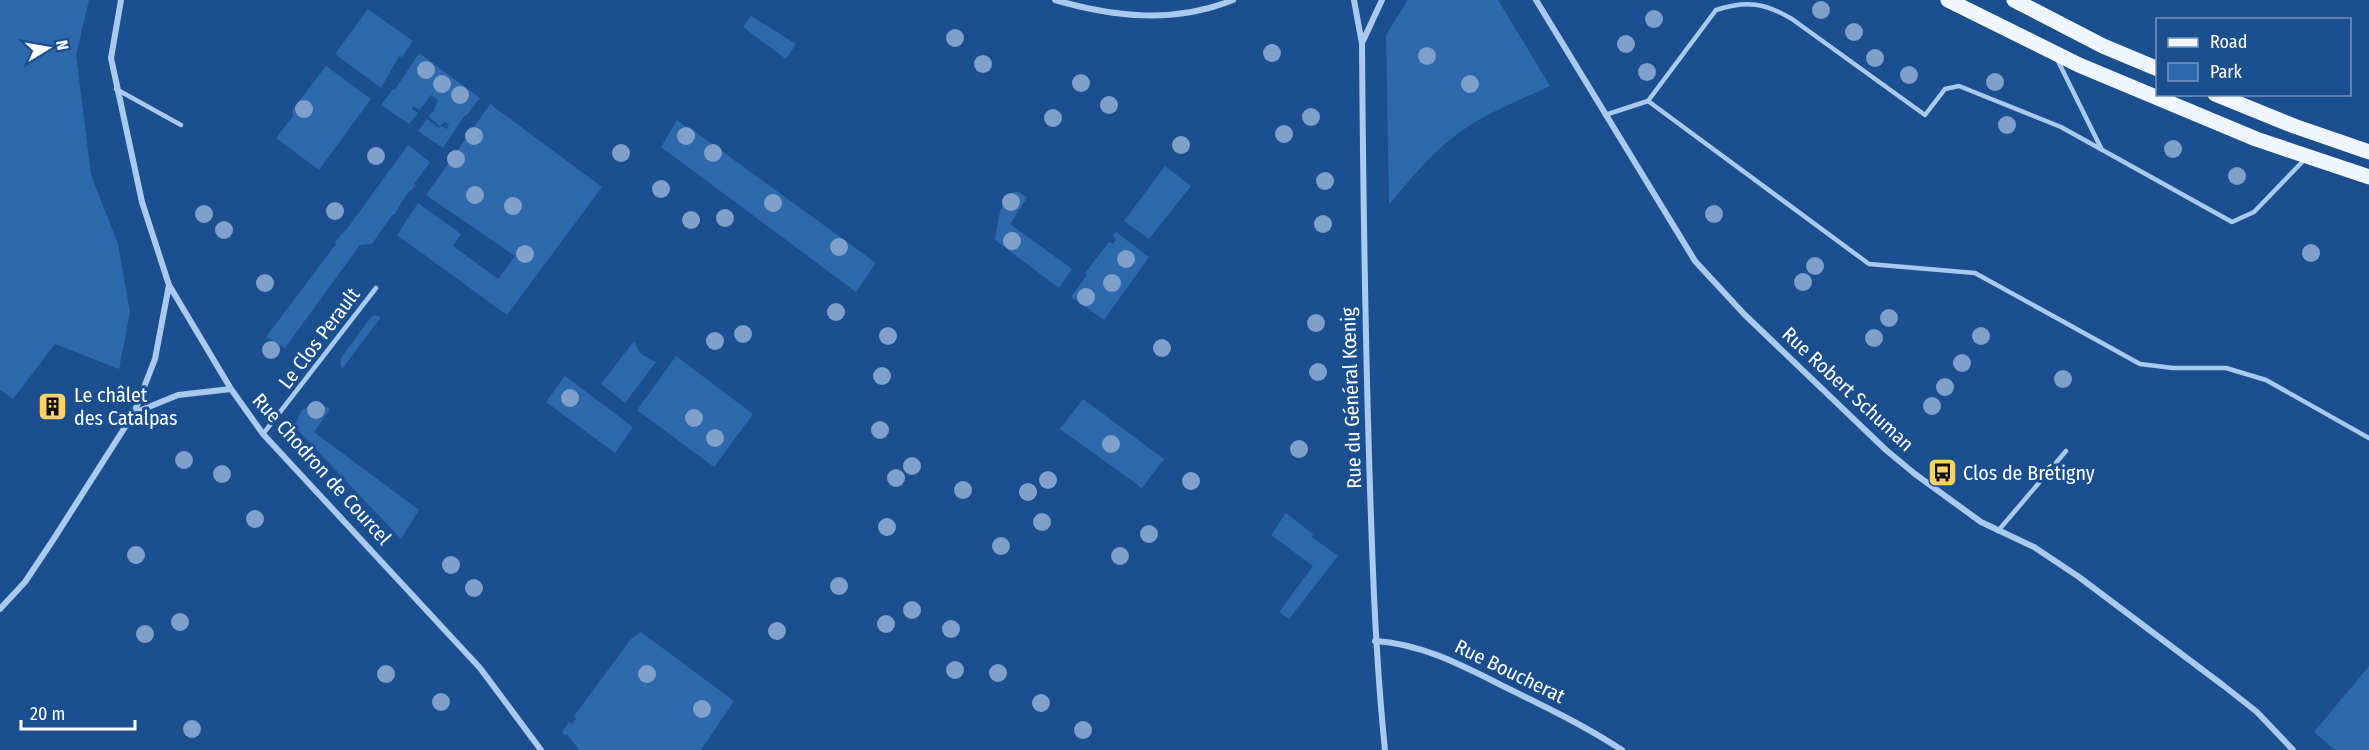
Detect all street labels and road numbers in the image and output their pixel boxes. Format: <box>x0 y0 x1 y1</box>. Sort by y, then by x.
street label: Le Clos Perault <box>273 282 365 393</box>
street label: Rue du Général Kœnig <box>1336 306 1366 489</box>
street label: Rue Robert Schuman <box>1777 322 1919 456</box>
street label: Rue Chodron de Courcel <box>248 388 396 550</box>
street label: Rue Boucherat <box>1451 634 1569 708</box>

